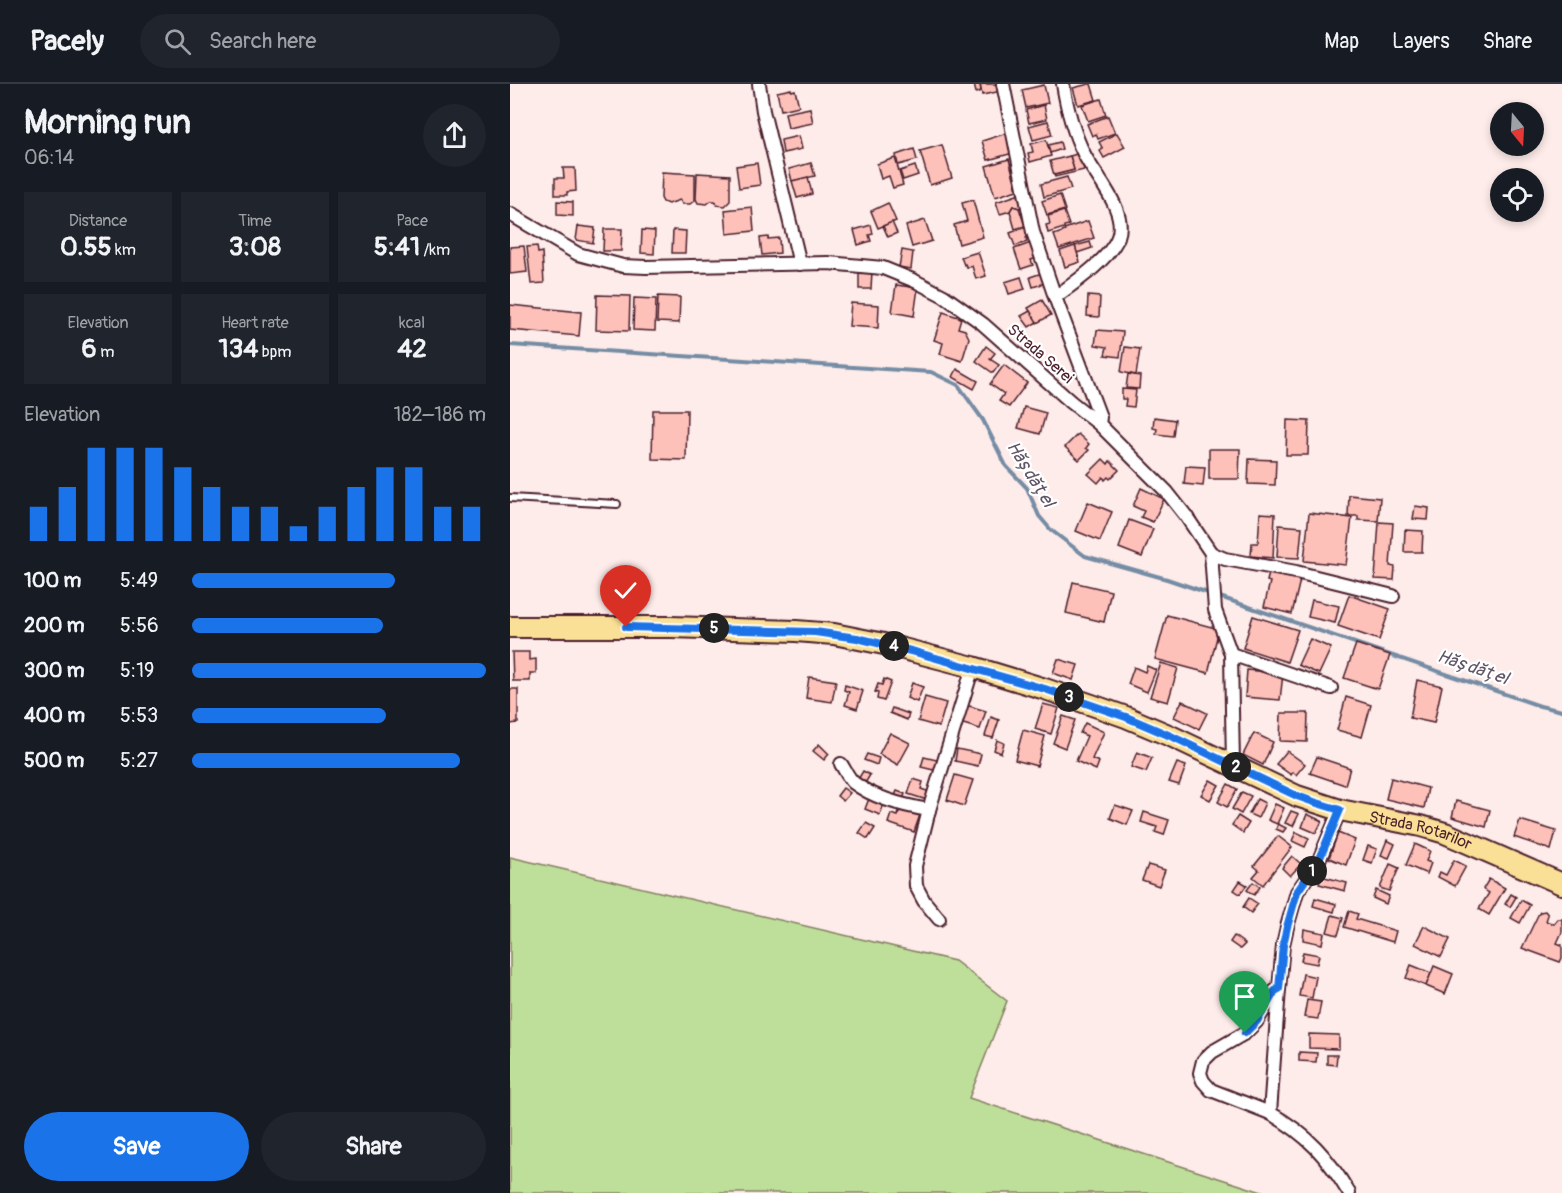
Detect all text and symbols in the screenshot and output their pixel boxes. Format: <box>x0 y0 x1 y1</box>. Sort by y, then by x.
search box <box>140 14 560 68</box>
text: Pacely <box>30 24 104 59</box>
icon: search <box>161 25 194 58</box>
text: Search here <box>209 27 316 55</box>
text: Map <box>1324 28 1359 55</box>
text: Layers <box>1392 28 1450 55</box>
text: Share <box>1483 28 1532 55</box>
text: Morning run <box>24 102 191 143</box>
north arrow <box>1490 102 1544 156</box>
map controls <box>1490 102 1544 222</box>
button: share <box>423 104 486 167</box>
text: 06:14 <box>24 145 74 170</box>
button: locate <box>1490 168 1544 222</box>
text: Distance <box>69 211 127 231</box>
text: Time <box>238 211 272 231</box>
text: Pace <box>396 211 428 231</box>
text: 0.55 <box>60 231 112 263</box>
text: 3:08 <box>229 231 281 263</box>
text: 5:41 <box>374 231 420 263</box>
text: km <box>112 240 136 260</box>
text: /km <box>420 240 450 260</box>
text: Elevation <box>68 313 128 333</box>
text: Heart rate <box>221 313 289 333</box>
text: kcal <box>399 313 425 333</box>
street label: Strada Serei <box>1003 320 1078 388</box>
text: 6 <box>82 333 97 365</box>
text: 134 <box>219 333 258 365</box>
text: 42 <box>397 333 427 365</box>
text: m <box>97 342 114 362</box>
text: bpm <box>258 342 291 362</box>
text: Elevation <box>24 402 100 427</box>
text: 182–186 m <box>394 402 486 427</box>
water label: Hășdățel <box>1001 437 1061 513</box>
pin <box>600 565 651 627</box>
text: 100 m <box>24 568 81 593</box>
text: 5:49 <box>120 568 158 593</box>
icon: check <box>609 574 642 607</box>
text: 200 m <box>24 613 85 638</box>
text: 5:56 <box>120 613 159 638</box>
pin: 5 <box>699 613 729 643</box>
text: 5 <box>710 618 718 638</box>
pin: 4 <box>879 631 909 661</box>
text: 4 <box>889 636 899 656</box>
water label: Hășdățel <box>1434 645 1513 691</box>
text: 300 m <box>24 658 85 683</box>
text: 5:19 <box>120 658 154 683</box>
pin: 3 <box>1054 682 1084 712</box>
text: 3 <box>1065 687 1073 707</box>
text: 400 m <box>24 703 85 728</box>
text: 5:53 <box>120 703 158 728</box>
text: 500 m <box>24 748 84 773</box>
text: 5:27 <box>120 748 158 773</box>
pin: 2 <box>1221 752 1251 782</box>
text: 2 <box>1232 757 1240 777</box>
street label: Strada Rotarilor <box>1367 807 1475 855</box>
pin: 1 <box>1297 856 1327 886</box>
text: 1 <box>1309 861 1315 881</box>
pin <box>1219 971 1270 1033</box>
icon: arrive <box>1228 980 1261 1013</box>
button: Save <box>24 1112 249 1181</box>
button: Share <box>261 1112 486 1181</box>

